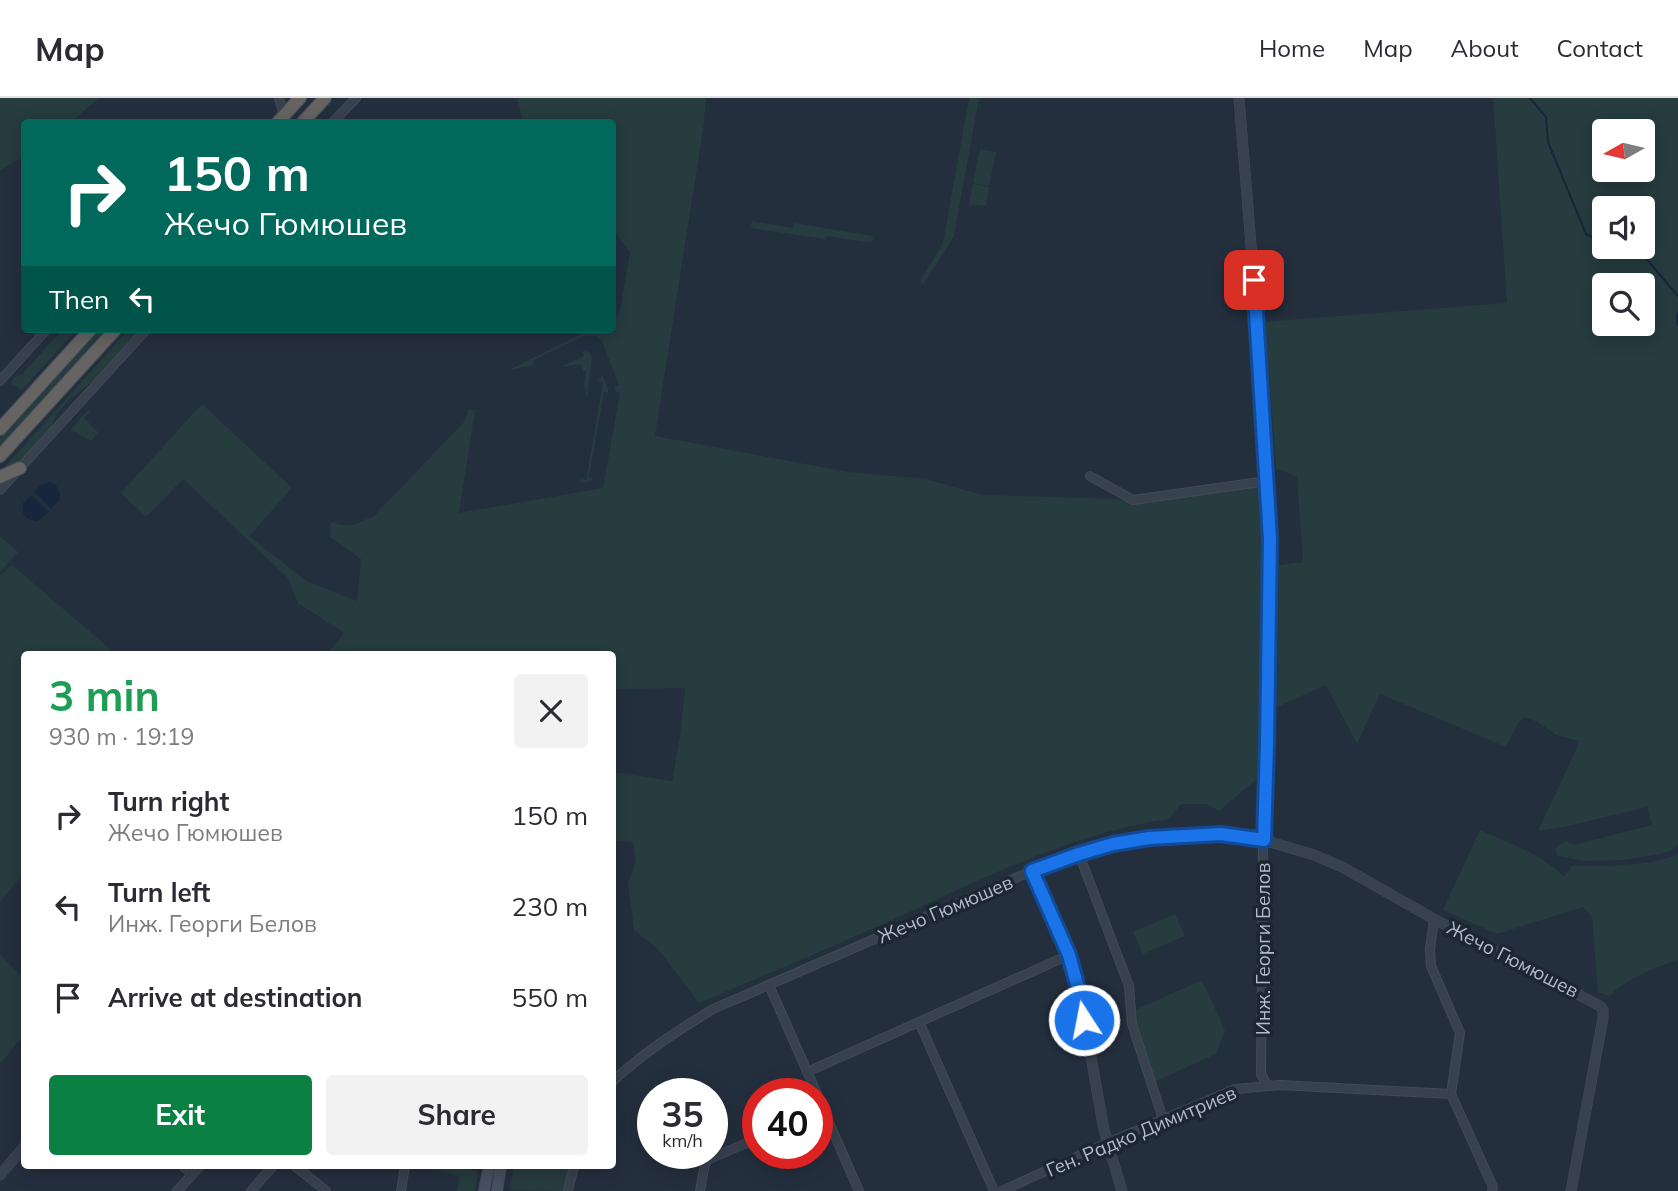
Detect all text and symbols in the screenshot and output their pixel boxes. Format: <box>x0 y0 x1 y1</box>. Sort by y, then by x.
text: Map <box>35 28 105 69</box>
text: Home <box>1259 33 1325 63</box>
text: Map <box>1363 33 1413 63</box>
text: About <box>1451 33 1519 63</box>
text: Contact <box>1557 33 1643 63</box>
north arrow <box>1592 119 1656 182</box>
map controls <box>1592 119 1655 336</box>
text: 150 m <box>164 142 310 203</box>
icon: right <box>49 147 140 238</box>
button: sound <box>1592 196 1655 259</box>
text: Жечо Гюмюшев <box>164 203 407 243</box>
pin <box>1224 250 1284 310</box>
icon: arrive <box>1235 261 1273 299</box>
button: search <box>1592 273 1655 336</box>
icon: left <box>123 280 161 318</box>
text: Then <box>49 283 109 316</box>
text: 3 min <box>49 669 160 722</box>
button: close <box>514 674 588 748</box>
text: 930 m · 19:19 <box>49 722 194 751</box>
text: Turn right <box>108 785 229 818</box>
icon: right <box>49 797 87 835</box>
text: 150 m <box>512 799 588 832</box>
text: Жечо Гюмюшев <box>108 818 283 847</box>
street label: Инж. Георги Белов <box>1251 863 1275 1035</box>
street label: Жечо Гюмюшев <box>874 870 1016 948</box>
text: Turn left <box>108 876 210 909</box>
icon: left <box>49 888 87 926</box>
text: 230 m <box>512 890 588 923</box>
text: Инж. Георги Белов <box>108 909 317 938</box>
street label: Жечо Гюмюшев <box>1443 916 1583 1002</box>
icon: arrive <box>49 979 87 1017</box>
text: Arrive at destination <box>108 981 363 1014</box>
text: 550 m <box>512 981 588 1014</box>
position arrow <box>1047 983 1121 1057</box>
button: Exit <box>49 1075 312 1155</box>
button: Share <box>326 1075 588 1155</box>
speed limit sign: 40 <box>742 1078 833 1169</box>
street label: Ген. Радко Димитриев <box>1042 1080 1240 1182</box>
text: 35 <box>661 1092 704 1136</box>
text: km/h <box>662 1129 703 1152</box>

